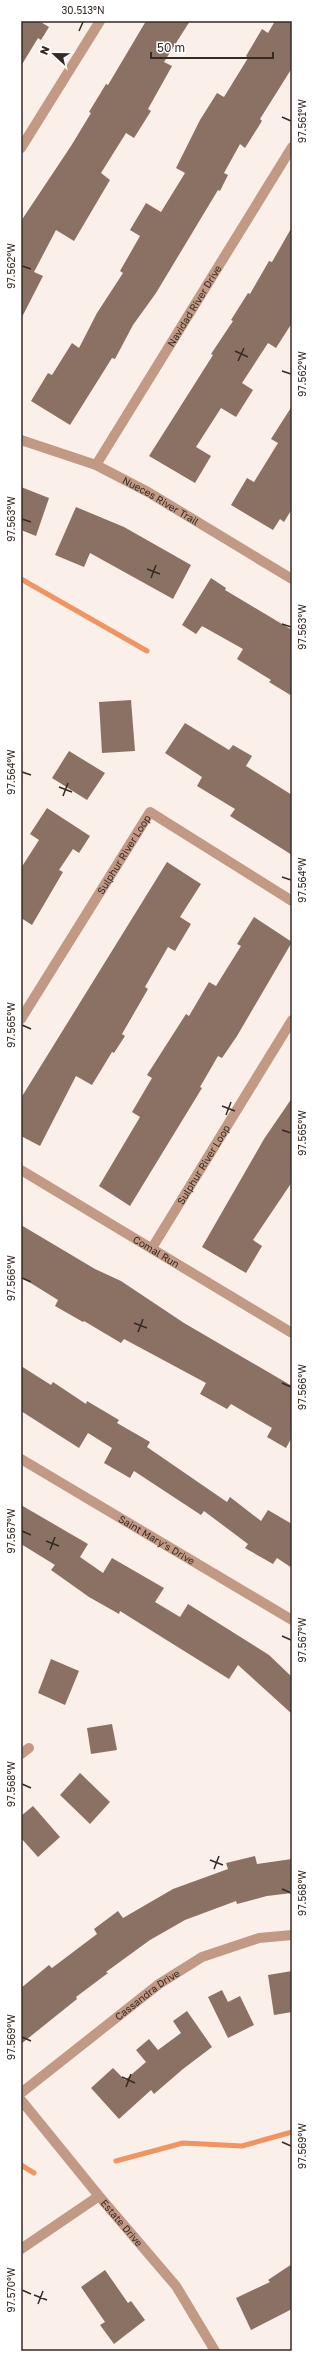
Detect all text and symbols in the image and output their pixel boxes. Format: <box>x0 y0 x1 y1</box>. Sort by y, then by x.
text: 30.513°N <box>61 4 105 16</box>
north arrow <box>34 34 74 74</box>
scale bar <box>151 34 273 60</box>
text: 50 m <box>157 40 185 55</box>
text: N <box>37 44 52 56</box>
text: 97.561°W <box>296 99 308 143</box>
text: 97.562°W <box>5 243 17 289</box>
street label: Navidad River Drive <box>164 263 224 349</box>
text: 97.562°W <box>296 351 308 397</box>
street label: Nueces River Trail <box>121 474 201 527</box>
text: 97.563°W <box>5 496 17 542</box>
text: 97.563°W <box>296 604 308 650</box>
text: 97.564°W <box>5 749 17 795</box>
street label: Sulphur River Loop <box>94 812 153 896</box>
text: 97.564°W <box>296 857 308 903</box>
text: 97.565°W <box>5 1002 17 1048</box>
text: 97.565°W <box>296 1110 308 1156</box>
street label: Sulphur River Loop <box>174 1122 232 1207</box>
street label: Comal Run <box>131 1233 182 1270</box>
text: 97.566°W <box>5 1255 17 1301</box>
text: 97.566°W <box>296 1364 308 1410</box>
text: 97.567°W <box>5 1508 17 1554</box>
street label: Saint Mary's Drive <box>117 1512 197 1567</box>
text: 97.567°W <box>296 1617 308 1663</box>
text: 97.568°W <box>5 1761 17 1807</box>
text: 97.568°W <box>296 1870 308 1916</box>
street label: Cassandra Drive <box>112 1967 182 2023</box>
text: 97.569°W <box>5 2014 17 2060</box>
text: 97.569°W <box>296 2123 308 2169</box>
street label: Estate Drive <box>99 2197 146 2249</box>
text: 97.570°W <box>5 2267 17 2313</box>

